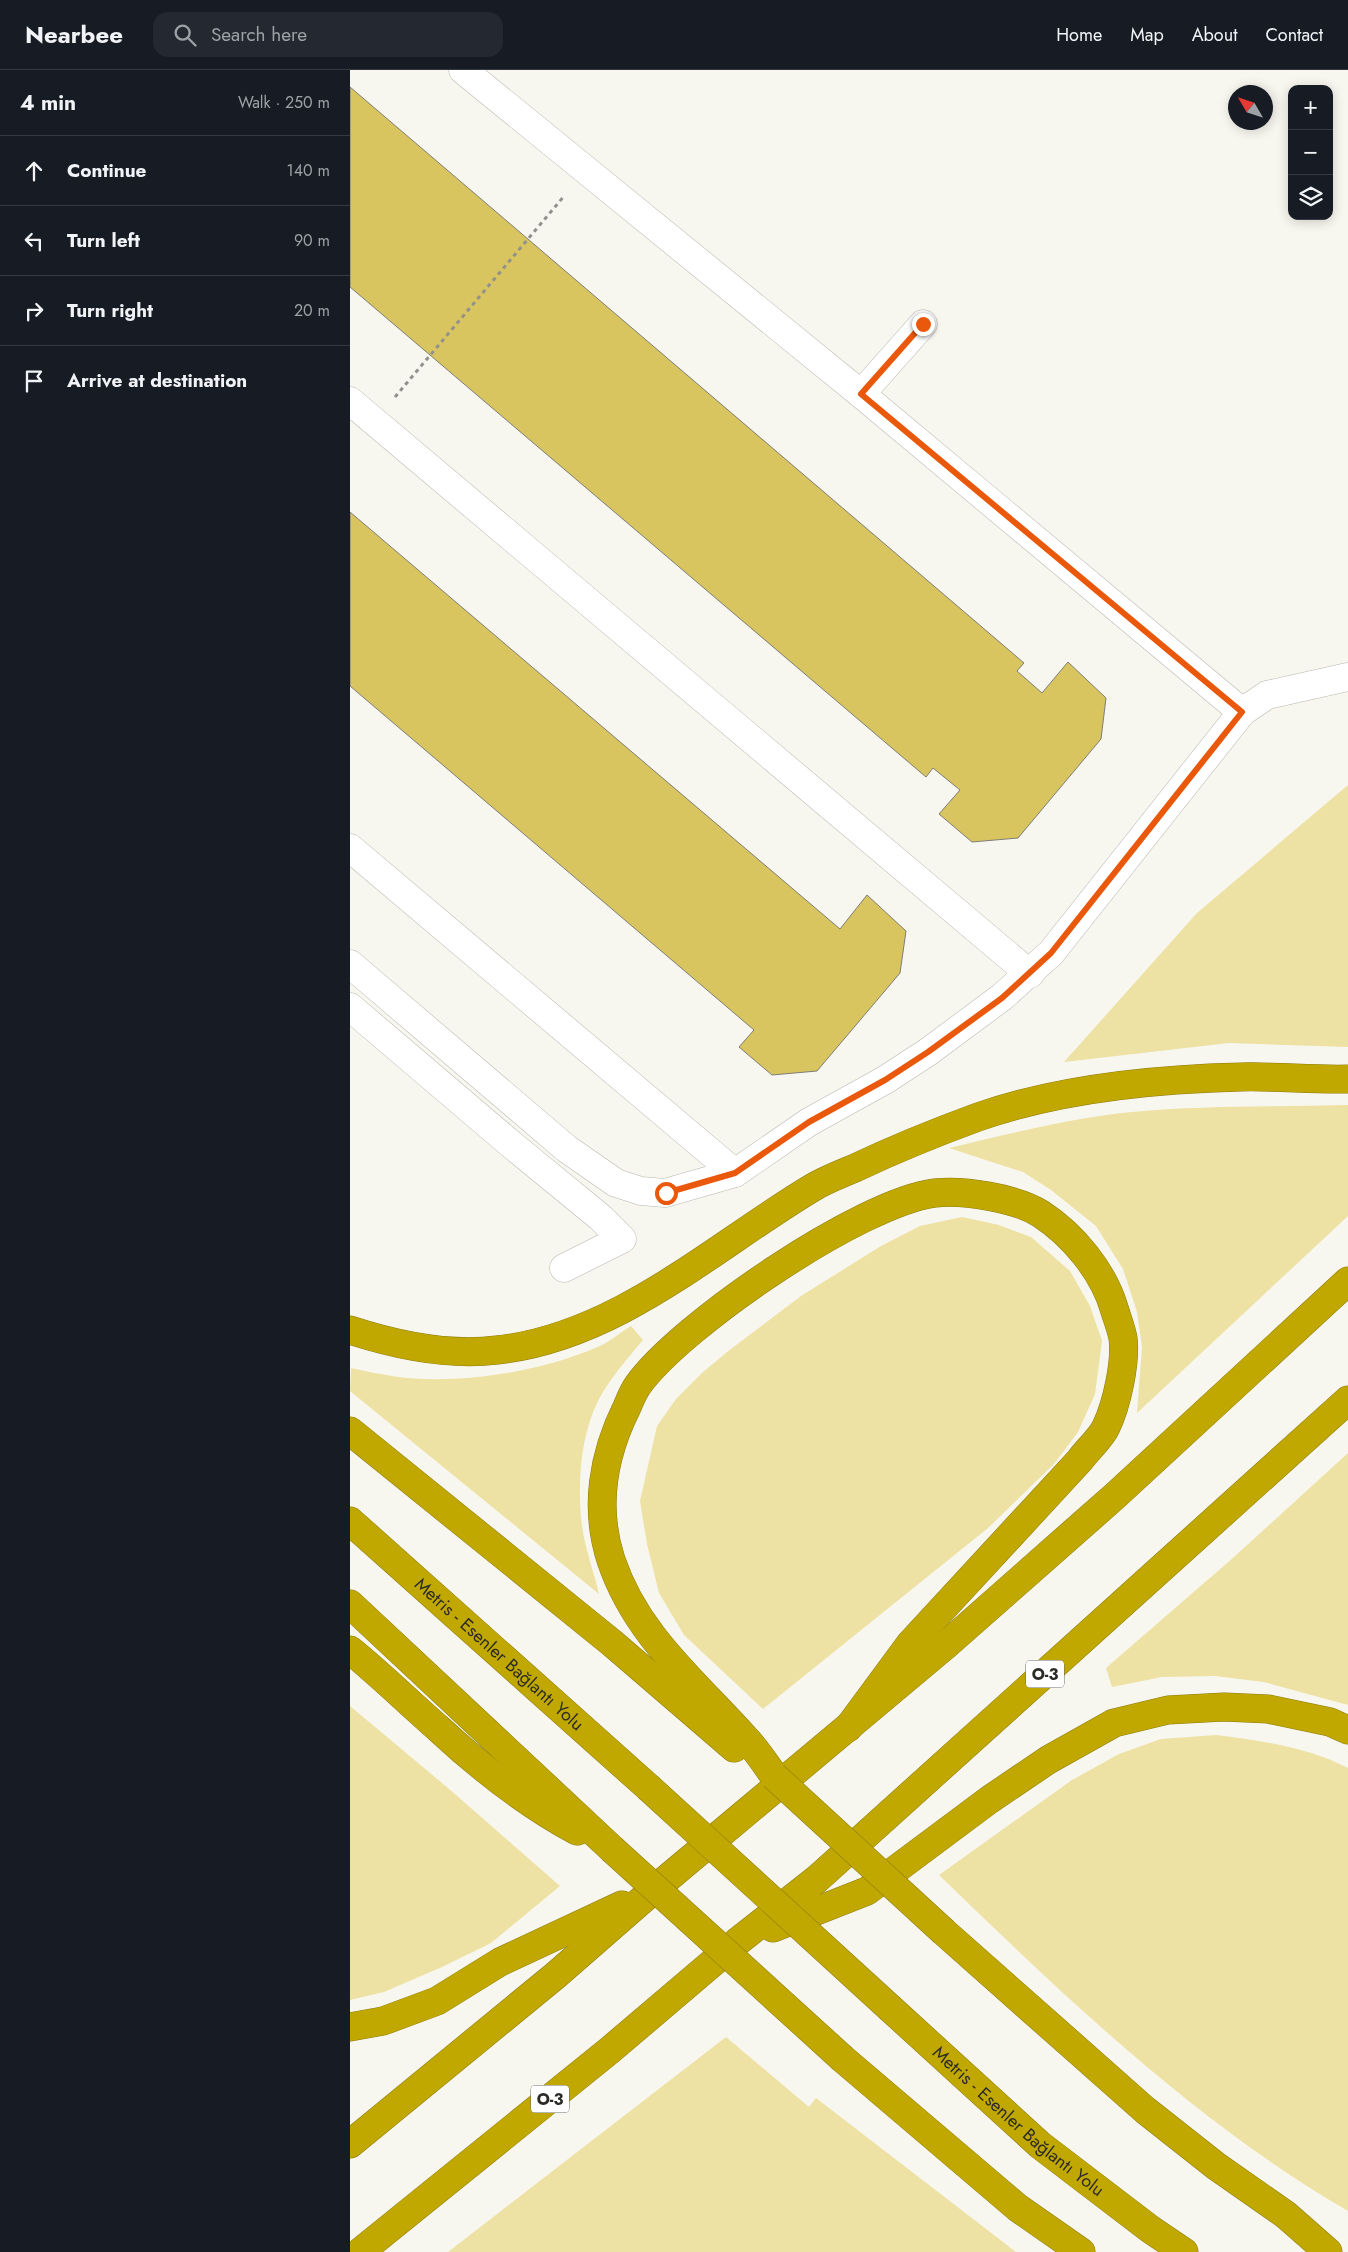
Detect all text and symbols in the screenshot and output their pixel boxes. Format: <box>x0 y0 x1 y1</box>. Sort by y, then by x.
search box <box>153 12 503 57</box>
text: Nearbee <box>25 17 123 52</box>
icon: search <box>171 21 199 49</box>
text: Search here <box>211 21 307 48</box>
text: Home <box>1056 22 1102 48</box>
text: Map <box>1130 22 1164 48</box>
text: About <box>1192 22 1237 48</box>
text: Contact <box>1265 22 1323 48</box>
north arrow <box>1228 85 1273 130</box>
map controls <box>1288 85 1333 220</box>
button: + <box>1288 85 1333 130</box>
text: 4 min <box>20 88 76 118</box>
text: Walk · 250 m <box>238 91 330 114</box>
button: − <box>1288 130 1333 175</box>
icon: ahead <box>20 157 48 185</box>
text: Continue <box>67 157 146 184</box>
text: 140 m <box>287 159 330 182</box>
button: layers <box>1288 175 1333 220</box>
icon: left <box>20 227 48 255</box>
text: Turn left <box>67 227 140 254</box>
text: 90 m <box>294 229 330 252</box>
icon: right <box>20 297 48 325</box>
text: Turn right <box>67 297 153 324</box>
text: 20 m <box>294 299 330 322</box>
route end <box>912 313 935 336</box>
icon: arrive <box>20 367 48 395</box>
text: Arrive at destination <box>67 367 247 394</box>
route start <box>655 1182 678 1205</box>
street label: Metris - Esenler Bağlantı Yolu <box>409 1571 590 1737</box>
road number: O-3 <box>1026 1660 1064 1688</box>
street label: Metris - Esenler Bağlantı Yolu <box>927 2040 1110 2203</box>
road number: O-3 <box>531 2086 569 2112</box>

